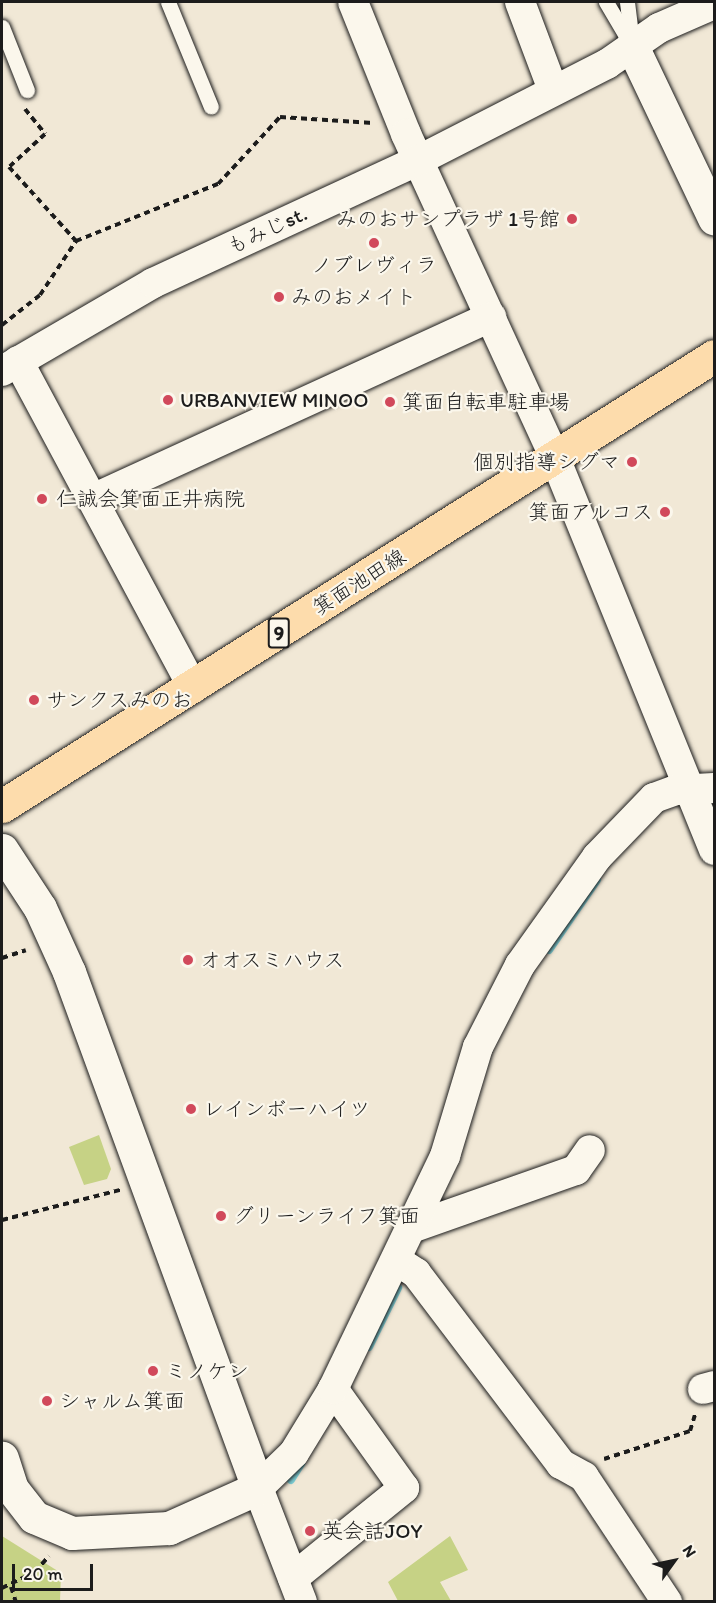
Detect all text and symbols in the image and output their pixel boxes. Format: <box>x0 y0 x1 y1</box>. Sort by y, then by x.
street label: もみじst. <box>223 201 311 259</box>
place label: みのおサンプラザ 1号館 <box>336 206 560 232</box>
marker: みのおサンプラザ 1号館 <box>565 212 579 226</box>
marker: ノブレヴィラ <box>367 236 381 250</box>
place label: ノブレヴィラ <box>311 252 437 278</box>
place label: みのおメイト <box>291 284 417 310</box>
marker: みのおメイト <box>272 290 286 304</box>
place label: URBANVIEW MINOO <box>180 387 371 413</box>
place label: 箕面自転車駐車場 <box>402 389 570 415</box>
marker: URBANVIEW MINOO <box>161 393 175 407</box>
marker: 箕面自転車駐車場 <box>383 395 397 409</box>
place label: 個別指導シグマ <box>473 449 620 475</box>
marker: 個別指導シグマ <box>625 455 639 469</box>
place label: 仁誠会箕面正井病院 <box>56 486 245 512</box>
marker: 仁誠会箕面正井病院 <box>33 490 51 508</box>
place label: 箕面アルコス <box>527 499 653 525</box>
marker: 箕面アルコス <box>658 505 672 519</box>
street label: 箕面池田線 <box>308 543 410 621</box>
road number: 9 <box>267 616 291 650</box>
place label: サンクスみのお <box>46 687 193 713</box>
marker: サンクスみのお <box>27 693 41 707</box>
place label: オオスミハウス <box>200 947 347 973</box>
marker: オオスミハウス <box>181 953 195 967</box>
place label: レインボーハイツ <box>203 1096 371 1122</box>
marker: レインボーハイツ <box>184 1102 198 1116</box>
place label: グリーンライフ箕面 <box>233 1203 422 1229</box>
marker: グリーンライフ箕面 <box>214 1209 228 1223</box>
place label: ミノケン <box>165 1358 249 1384</box>
marker: ミノケン <box>146 1364 160 1378</box>
place label: シャルム箕面 <box>59 1388 185 1414</box>
marker: シャルム箕面 <box>40 1394 54 1408</box>
place label: 英会話JOY <box>322 1518 422 1544</box>
marker: 英会話JOY <box>303 1524 317 1538</box>
north arrow <box>644 1531 704 1591</box>
text: N <box>679 1541 700 1561</box>
scale bar <box>15 1552 96 1590</box>
text: 20 m <box>23 1563 63 1585</box>

